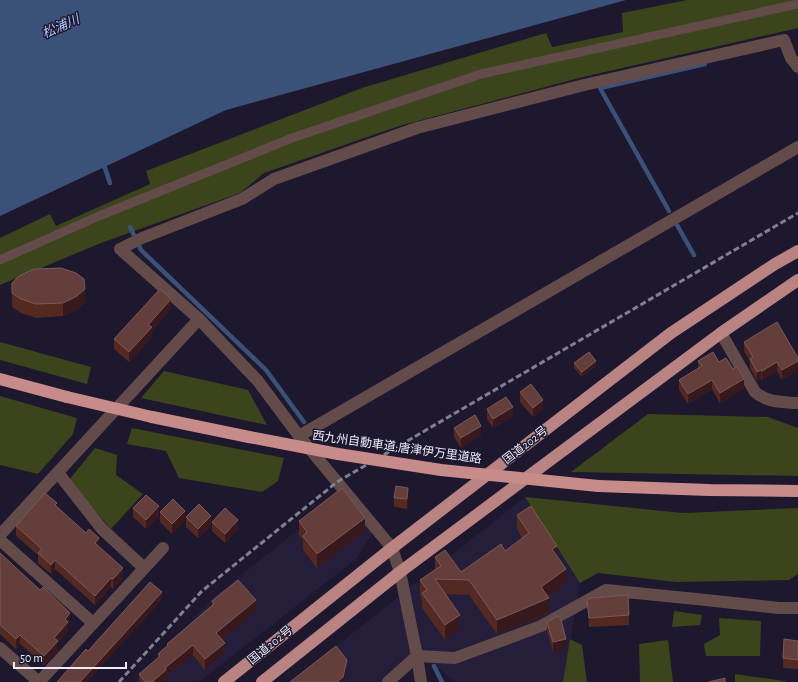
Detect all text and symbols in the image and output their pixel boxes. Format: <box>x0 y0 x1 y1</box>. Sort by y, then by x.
water label: 松浦川 <box>40 11 83 41</box>
street label: 国道202号 <box>500 423 550 466</box>
street label: 西九州自動車道;唐津伊万里道路 <box>312 428 483 465</box>
street label: 国道202号 <box>245 623 294 666</box>
scale bar <box>14 644 126 670</box>
text: 50 m <box>20 652 43 664</box>

